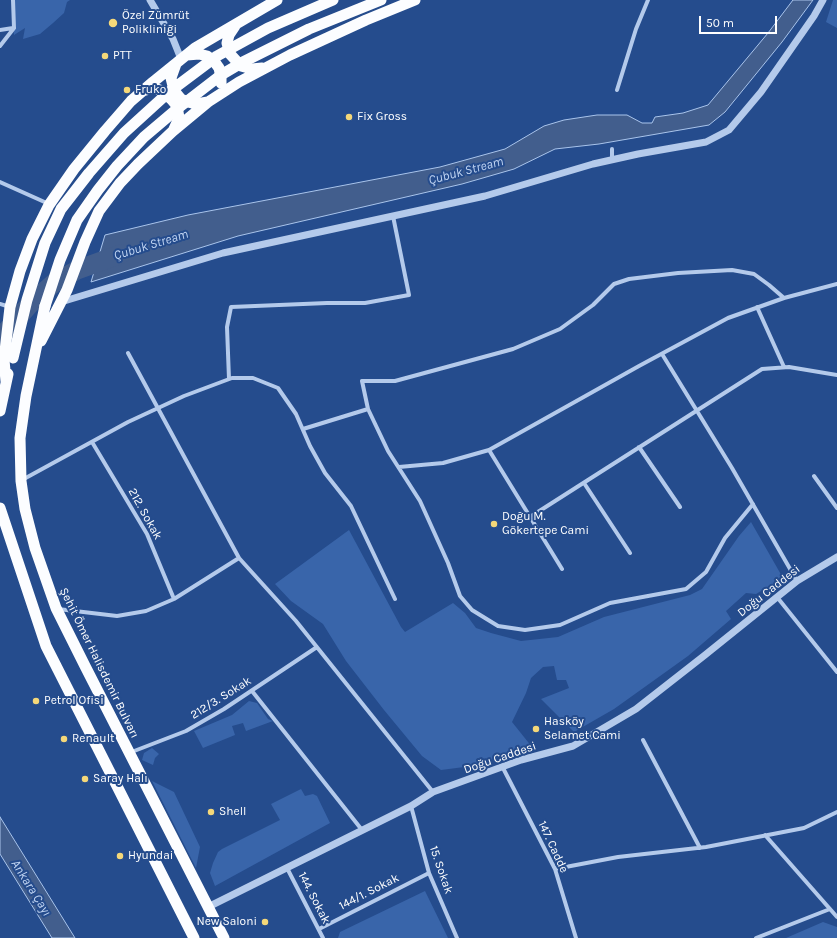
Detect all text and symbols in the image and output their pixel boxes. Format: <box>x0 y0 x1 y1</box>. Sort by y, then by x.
scale bar <box>701 8 779 34</box>
place label: Özel Zümrüt Polikliniği <box>122 9 190 37</box>
text: 50 m <box>706 16 734 30</box>
marker: Özel Zümrüt Polikliniği <box>107 17 119 29</box>
place label: PTT <box>113 49 132 63</box>
marker: PTT <box>100 51 110 61</box>
place label: Fruko <box>135 83 166 97</box>
marker: Fruko <box>122 85 132 95</box>
place label: Fix Gross <box>357 110 407 124</box>
marker: Fix Gross <box>344 112 354 122</box>
water label: Çubuk Stream <box>427 154 505 188</box>
water label: Çubuk Stream <box>112 226 190 264</box>
street label: 212. Sokak <box>125 486 165 542</box>
place label: Doğu M. Gökertepe Cami <box>502 510 589 538</box>
marker: Doğu M. Gökertepe Cami <box>489 519 499 529</box>
street label: Doğu Caddesi <box>735 562 803 620</box>
street label: Şehit Ömer Halisdemir Bulvarı <box>56 585 142 741</box>
street label: 212/3. Sokak <box>188 674 254 722</box>
place label: Petrol Ofisi <box>44 694 104 708</box>
marker: Petrol Ofisi <box>31 696 41 706</box>
place label: Hasköy Selamet Cami <box>544 715 621 743</box>
marker: Hasköy Selamet Cami <box>531 724 541 734</box>
place label: Renault <box>72 732 114 746</box>
marker: Renault <box>59 734 69 744</box>
street label: Doğu Caddesi <box>462 739 538 777</box>
place label: Saray Halı <box>93 772 148 786</box>
marker: Saray Halı <box>80 774 90 784</box>
place label: Shell <box>219 805 246 819</box>
marker: Shell <box>206 807 216 817</box>
street label: 147. Cadde <box>535 819 571 875</box>
street label: 15. Sokak <box>426 844 456 896</box>
place label: Hyundai <box>128 849 173 863</box>
marker: Hyundai <box>115 851 125 861</box>
water label: Ankara Çayı <box>8 857 54 919</box>
street label: 144. Sokak <box>295 870 333 926</box>
street label: 144/1. Sokak <box>337 871 401 913</box>
place label: New Saloni <box>196 915 257 929</box>
marker: New Saloni <box>260 917 270 927</box>

